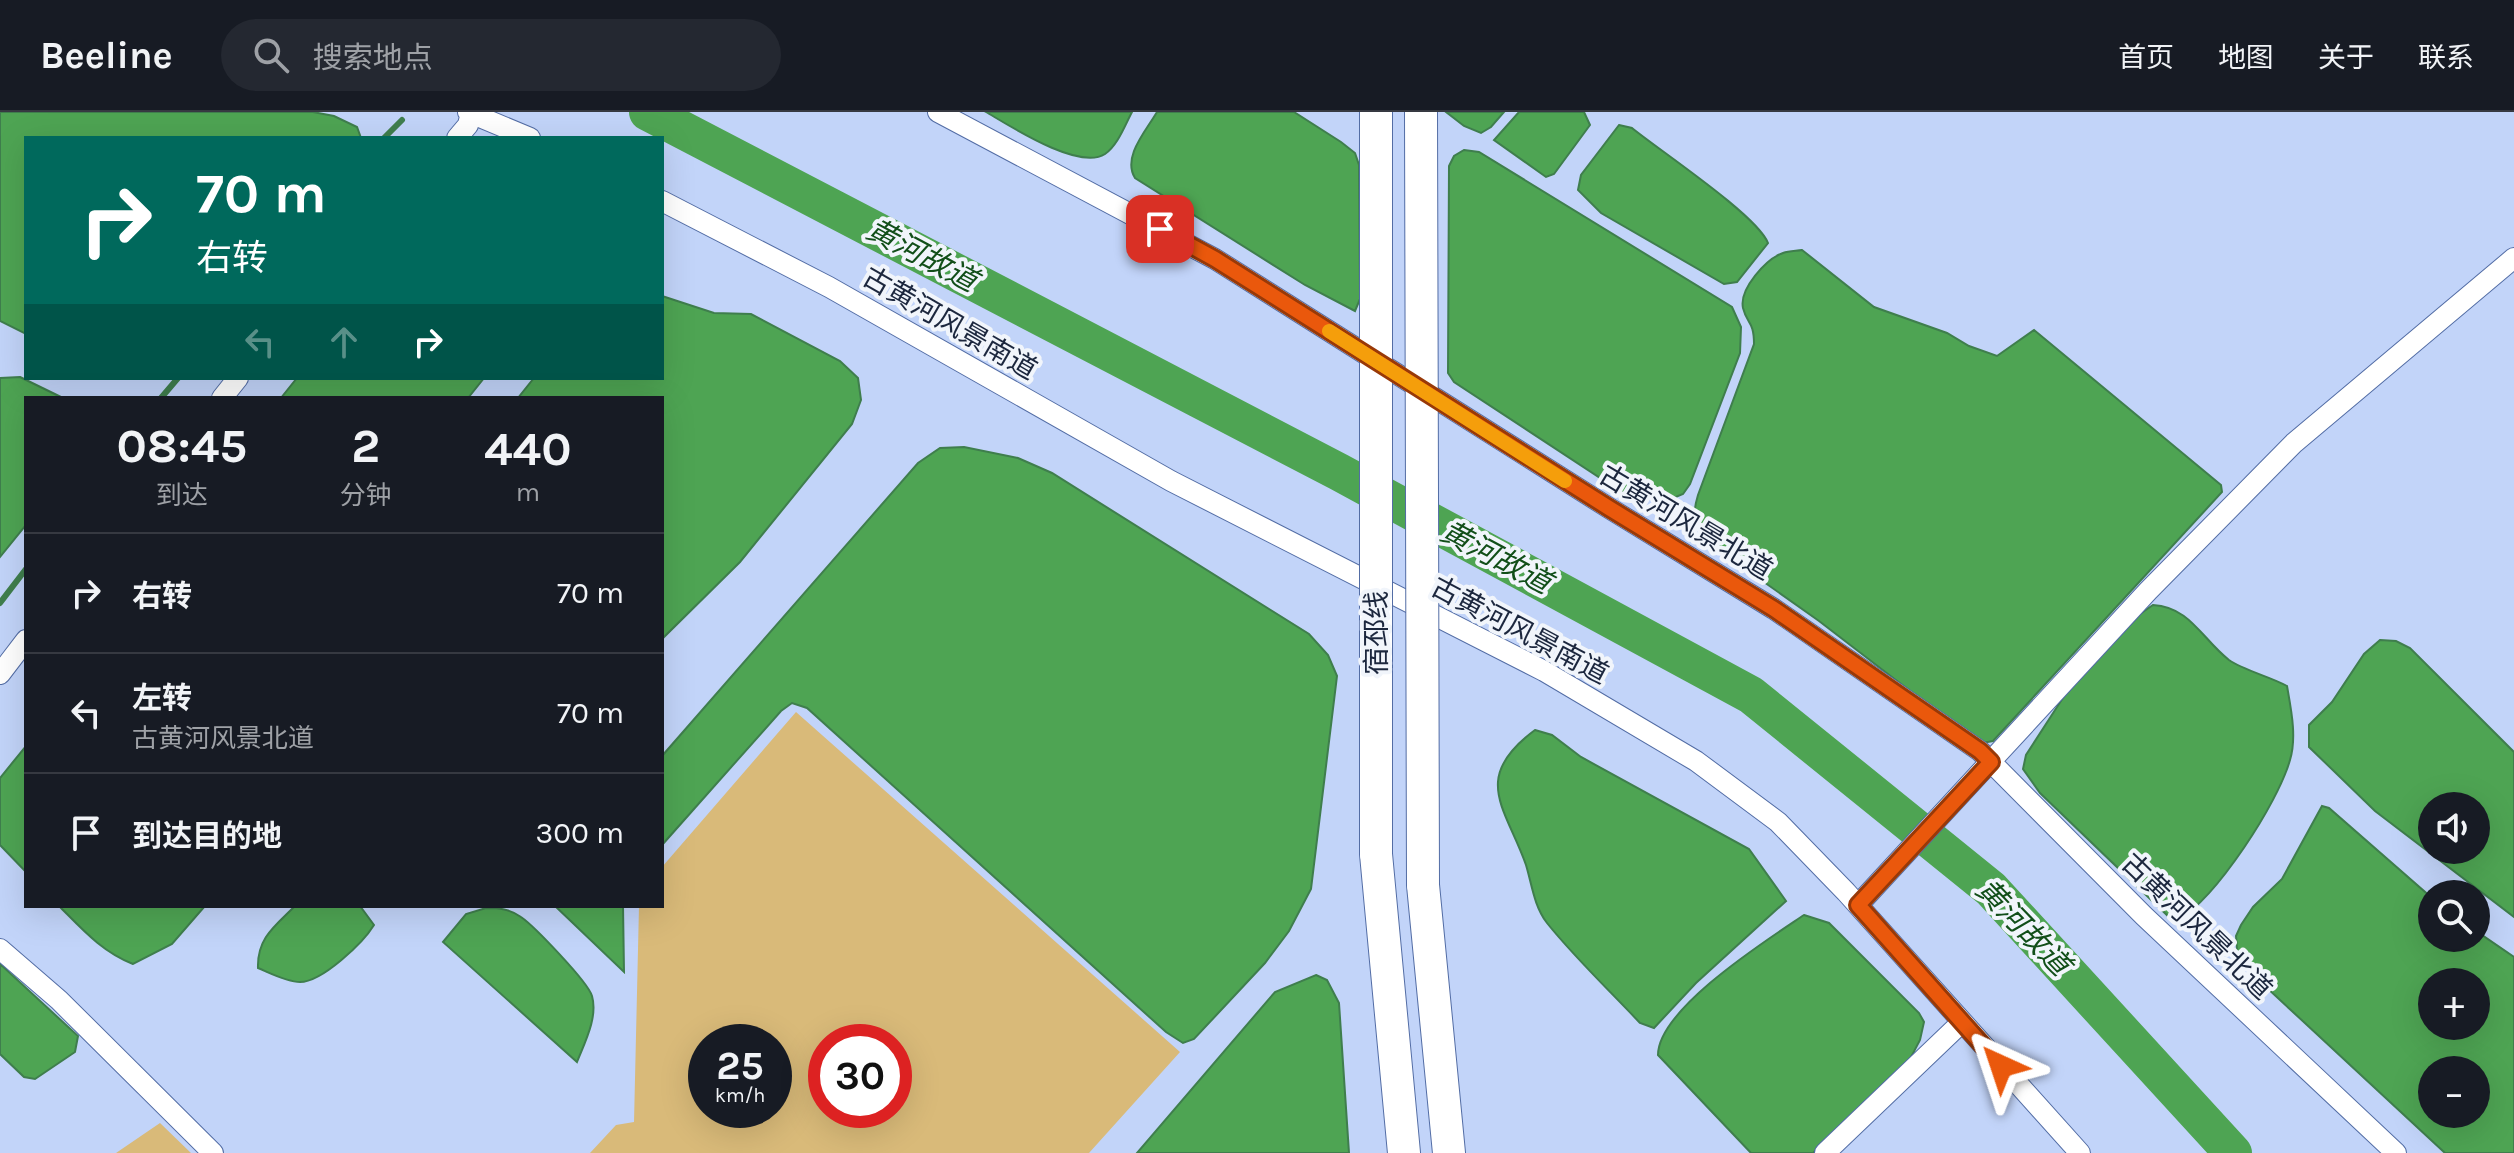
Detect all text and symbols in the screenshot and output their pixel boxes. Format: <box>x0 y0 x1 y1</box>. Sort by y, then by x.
search box <box>221 19 781 91</box>
text: Beeline <box>40 33 173 78</box>
icon: search <box>249 33 293 77</box>
text: 搜索地点 <box>313 40 433 76</box>
text: 首页 <box>2118 41 2174 74</box>
text: 地图 <box>2218 41 2274 74</box>
text: 关于 <box>2318 41 2374 74</box>
text: 联系 <box>2418 41 2474 74</box>
text: 70 m <box>196 161 327 226</box>
icon: right <box>64 168 168 272</box>
pin <box>1126 195 1194 263</box>
icon: arrive <box>1138 207 1182 251</box>
water label: 黄河故道 <box>861 211 987 301</box>
text: 右转 <box>196 237 268 279</box>
street label: 古黄河风景南道 <box>857 260 1043 386</box>
icon: left <box>238 320 282 364</box>
icon: ahead <box>322 320 366 364</box>
icon: right <box>406 320 450 364</box>
text: 08:45 <box>116 418 247 474</box>
text: 2 <box>351 418 380 474</box>
text: 440 <box>484 421 572 477</box>
street label: 古黄河风景北道 <box>1593 457 1779 587</box>
text: m <box>516 477 540 508</box>
text: 到达 <box>156 480 208 511</box>
text: 分钟 <box>340 480 392 511</box>
water label: 黄河故道 <box>1435 513 1561 603</box>
street label: 古黄河风景南道 <box>1426 569 1614 691</box>
icon: right <box>64 571 108 615</box>
text: 70 m <box>557 575 624 611</box>
text: 右转 <box>132 578 192 614</box>
street label: 宿邳线 <box>1360 591 1393 675</box>
text: 左转 <box>132 680 192 716</box>
icon: left <box>64 691 108 735</box>
text: 70 m <box>557 695 624 731</box>
text: 古黄河风景北道 <box>132 723 314 754</box>
map controls <box>2418 792 2490 1128</box>
button: sound <box>2418 792 2490 864</box>
icon: arrive <box>64 811 108 855</box>
text: 300 m <box>535 815 624 851</box>
text: 到达目的地 <box>132 818 282 854</box>
street label: 古黄河风景北道 <box>2115 846 2279 1006</box>
water label: 黄河故道 <box>1968 871 2080 986</box>
button: search <box>2418 880 2490 952</box>
button: + <box>2418 968 2490 1040</box>
speed limit sign: 30 <box>808 1024 912 1128</box>
position arrow <box>1959 1024 2043 1108</box>
text: 25 <box>716 1042 764 1089</box>
button: − <box>2418 1056 2490 1128</box>
text: km/h <box>715 1084 765 1107</box>

